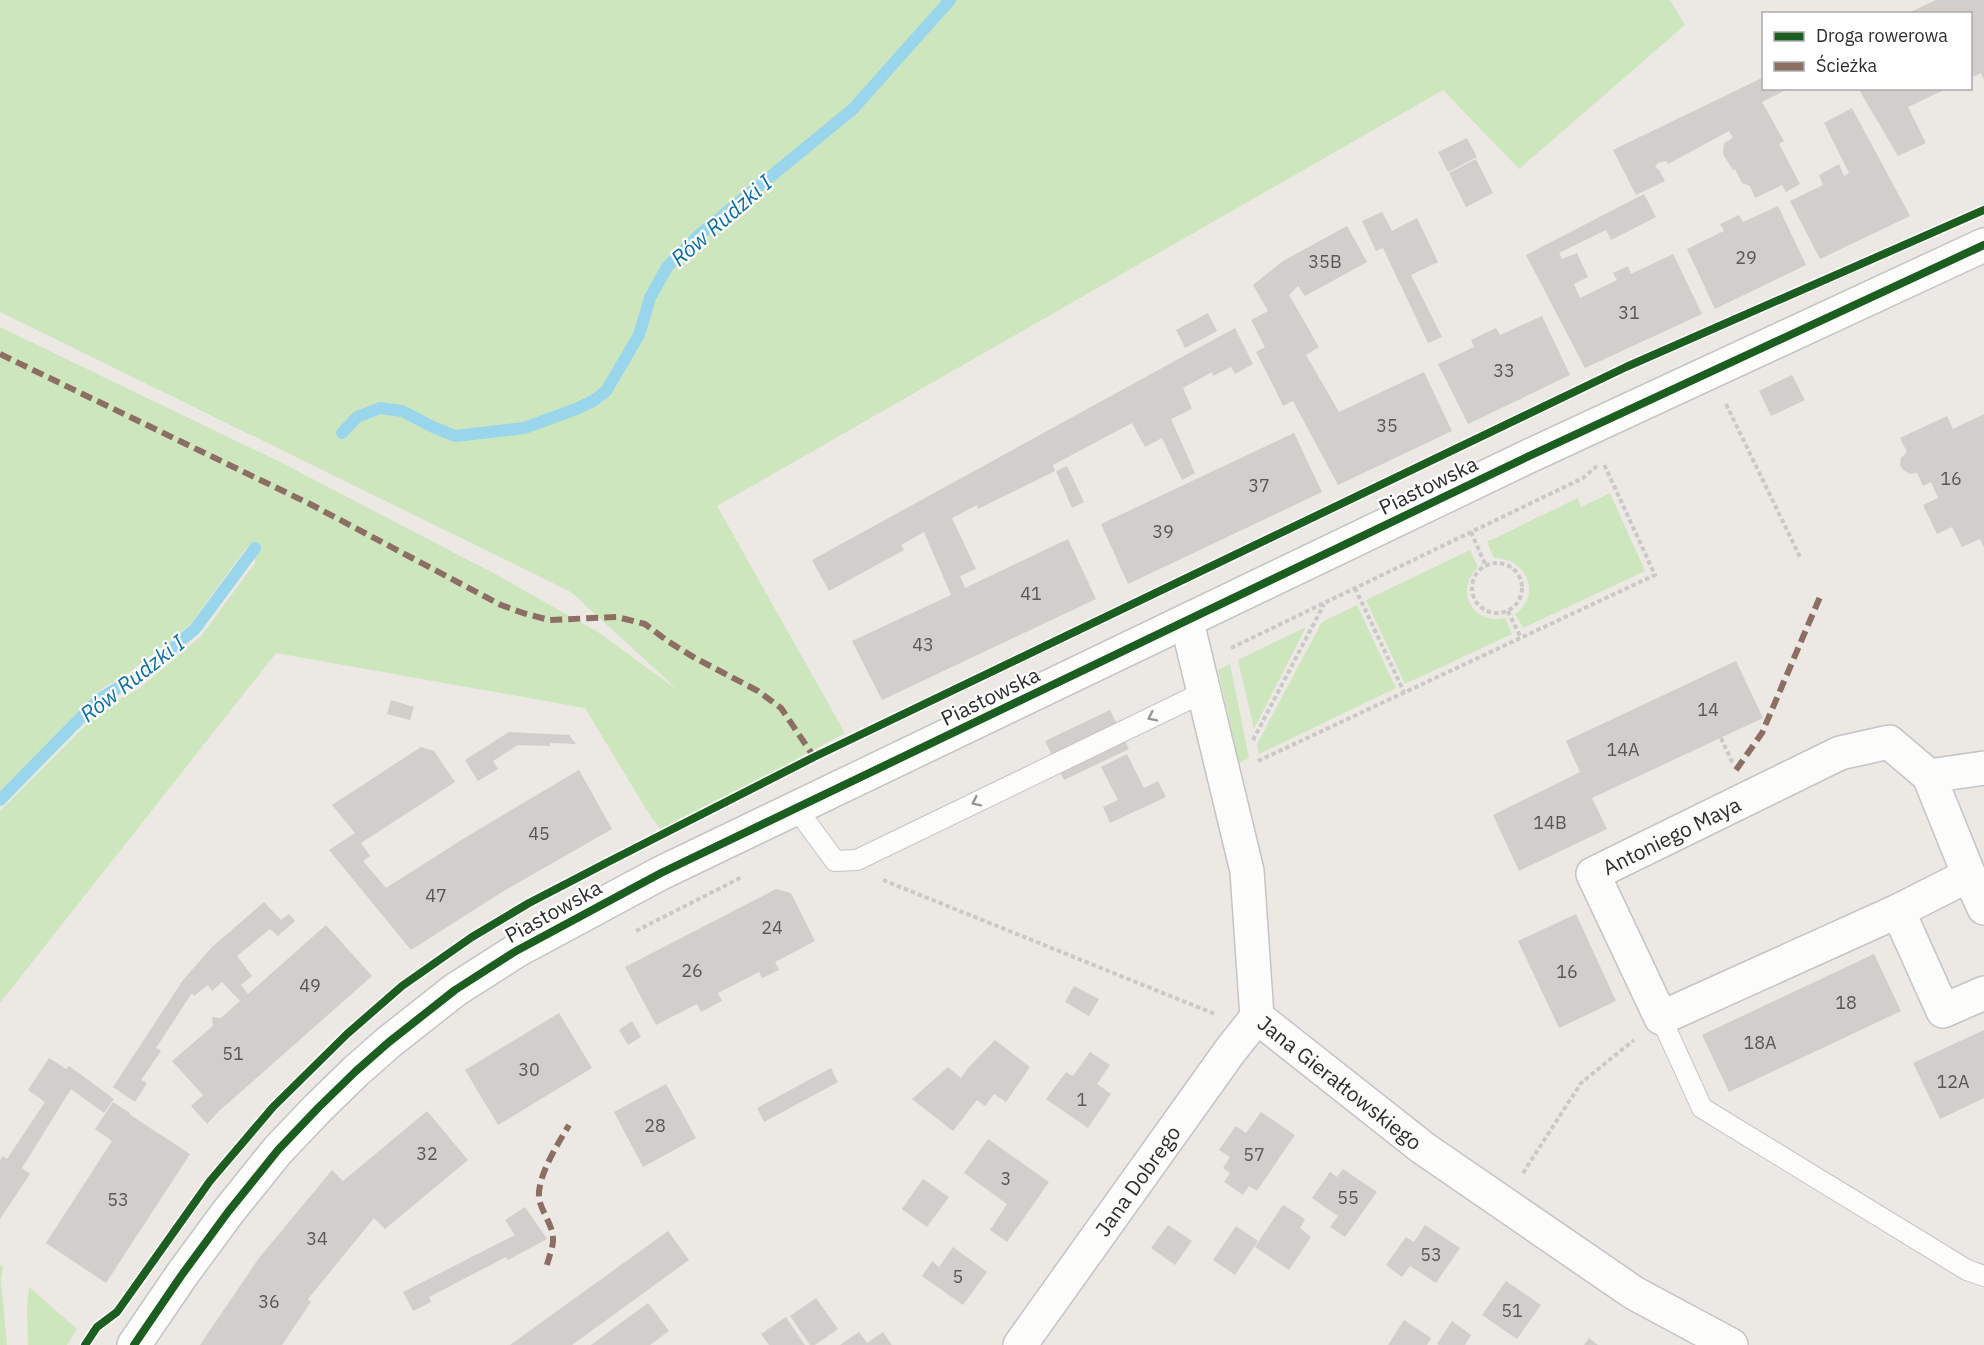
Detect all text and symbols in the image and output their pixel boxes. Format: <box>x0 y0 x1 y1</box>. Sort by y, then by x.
legend <box>1762 12 1972 90</box>
text: Droga rowerowa <box>1816 24 1948 47</box>
text: Ścieżka <box>1816 54 1878 77</box>
water label: Rów Rudzki I <box>664 167 779 272</box>
house number: 29 <box>1735 246 1757 269</box>
house number: 35B <box>1308 250 1342 273</box>
house number: 31 <box>1618 301 1640 324</box>
house number: 33 <box>1493 359 1515 382</box>
house number: 35 <box>1376 414 1398 437</box>
street label: Piastowska <box>1374 449 1482 521</box>
house number: 16 <box>1940 467 1962 490</box>
house number: 37 <box>1248 474 1270 497</box>
house number: 39 <box>1152 520 1174 543</box>
house number: 41 <box>1020 582 1042 605</box>
water label: Rów Rudzki I <box>74 627 192 728</box>
house number: 43 <box>912 633 934 656</box>
street label: Piastowska <box>936 660 1044 732</box>
house number: 14 <box>1697 698 1719 721</box>
one-way arrow <box>1147 710 1158 722</box>
house number: 14A <box>1606 738 1640 761</box>
street label: Antoniego Maya <box>1598 790 1745 881</box>
one-way arrow <box>972 795 983 807</box>
house number: 14B <box>1533 811 1567 834</box>
house number: 45 <box>528 822 550 845</box>
street label: Piastowska <box>500 873 606 949</box>
house number: 47 <box>425 884 447 907</box>
house number: 24 <box>761 916 783 939</box>
house number: 26 <box>681 959 703 982</box>
house number: 16 <box>1556 960 1578 983</box>
house number: 49 <box>299 974 321 997</box>
house number: 18 <box>1835 991 1857 1014</box>
street label: Jana Gierałtowskiego <box>1252 1009 1428 1156</box>
house number: 18A <box>1743 1031 1777 1054</box>
house number: 51 <box>222 1042 244 1065</box>
house number: 30 <box>518 1058 540 1081</box>
house number: 12A <box>1936 1070 1970 1093</box>
house number: 1 <box>1077 1088 1087 1111</box>
house number: 28 <box>644 1114 666 1137</box>
street label: Jana Dobrego <box>1088 1120 1187 1242</box>
house number: 32 <box>416 1142 438 1165</box>
house number: 57 <box>1243 1143 1265 1166</box>
house number: 3 <box>1001 1167 1011 1190</box>
house number: 55 <box>1337 1186 1359 1209</box>
house number: 53 <box>107 1188 129 1211</box>
house number: 34 <box>306 1227 328 1250</box>
house number: 53 <box>1420 1243 1442 1266</box>
house number: 5 <box>953 1265 963 1288</box>
house number: 36 <box>258 1290 280 1313</box>
house number: 51 <box>1501 1299 1523 1322</box>

